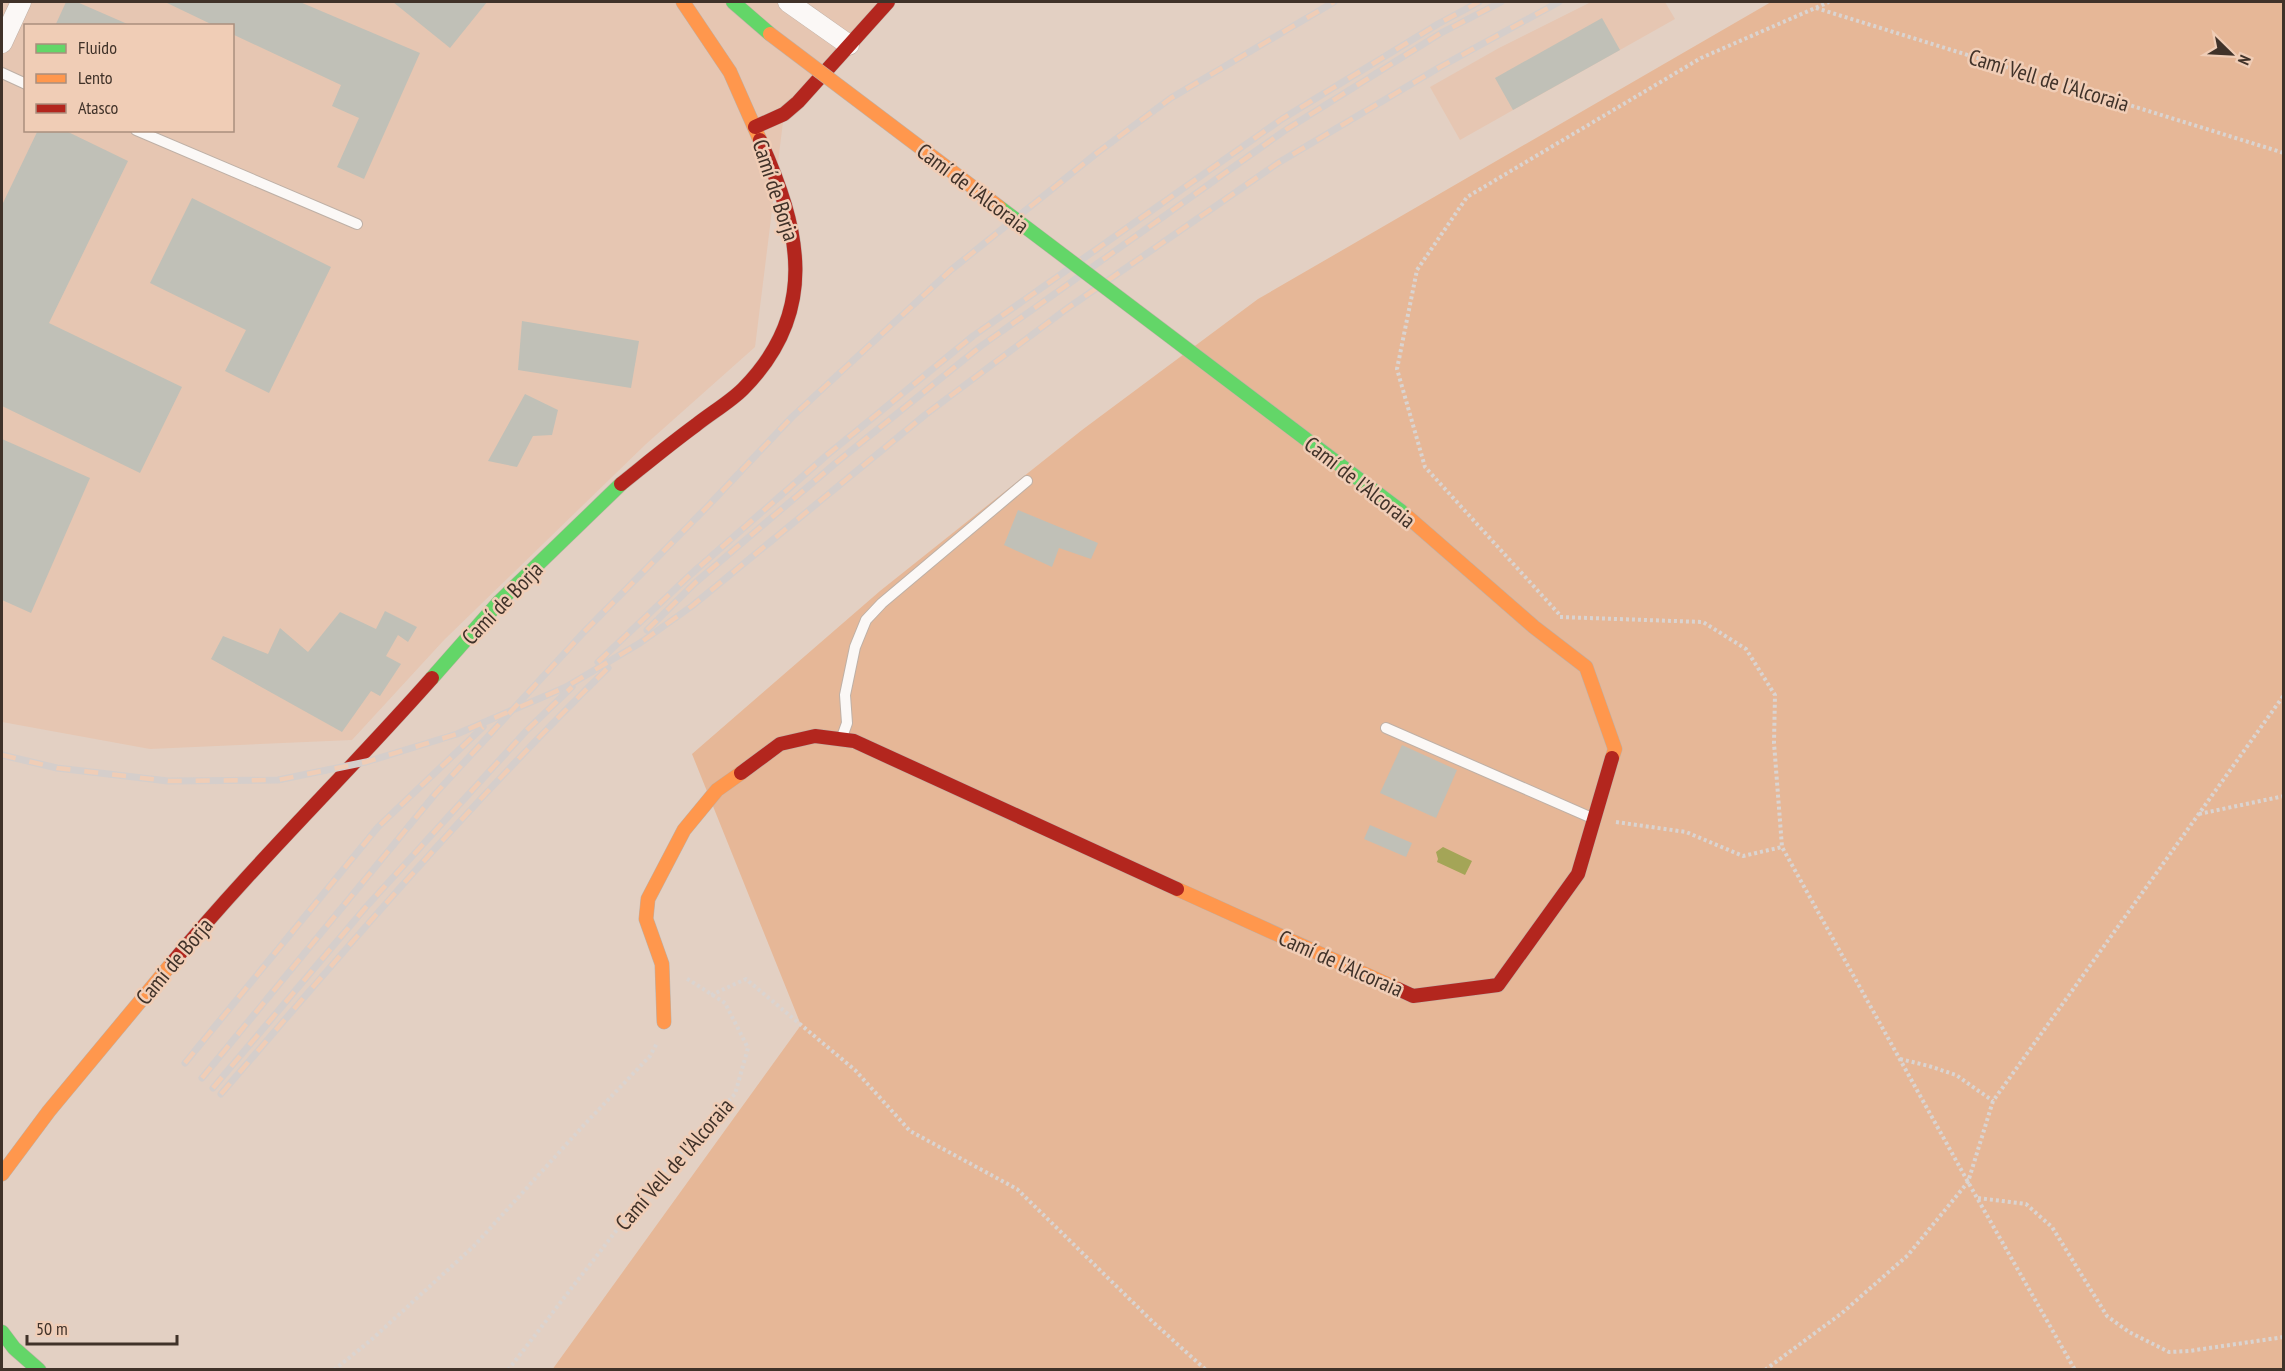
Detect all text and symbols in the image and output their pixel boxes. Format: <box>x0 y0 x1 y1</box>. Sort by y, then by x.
legend <box>24 24 234 132</box>
north arrow <box>2201 24 2261 84</box>
text: Fluido <box>78 36 117 59</box>
street label: Camí Vell de l'Alcoraia <box>1966 42 2132 118</box>
text: N <box>2234 52 2256 68</box>
text: Lento <box>78 66 113 89</box>
text: Atasco <box>78 96 119 119</box>
street label: Camí de Borja <box>746 136 806 244</box>
street label: Camí de l'Alcoraia <box>911 137 1035 239</box>
street label: Camí de l'Alcoraia <box>1299 430 1421 534</box>
street label: Camí de Borja <box>455 555 549 651</box>
street label: Camí de Borja <box>130 912 218 1010</box>
street label: Camí de l'Alcoraia <box>1274 923 1408 1003</box>
street label: Camí Vell de l'Alcoraia <box>609 1092 739 1236</box>
scale bar <box>27 1308 177 1346</box>
text: 50 m <box>36 1317 68 1340</box>

